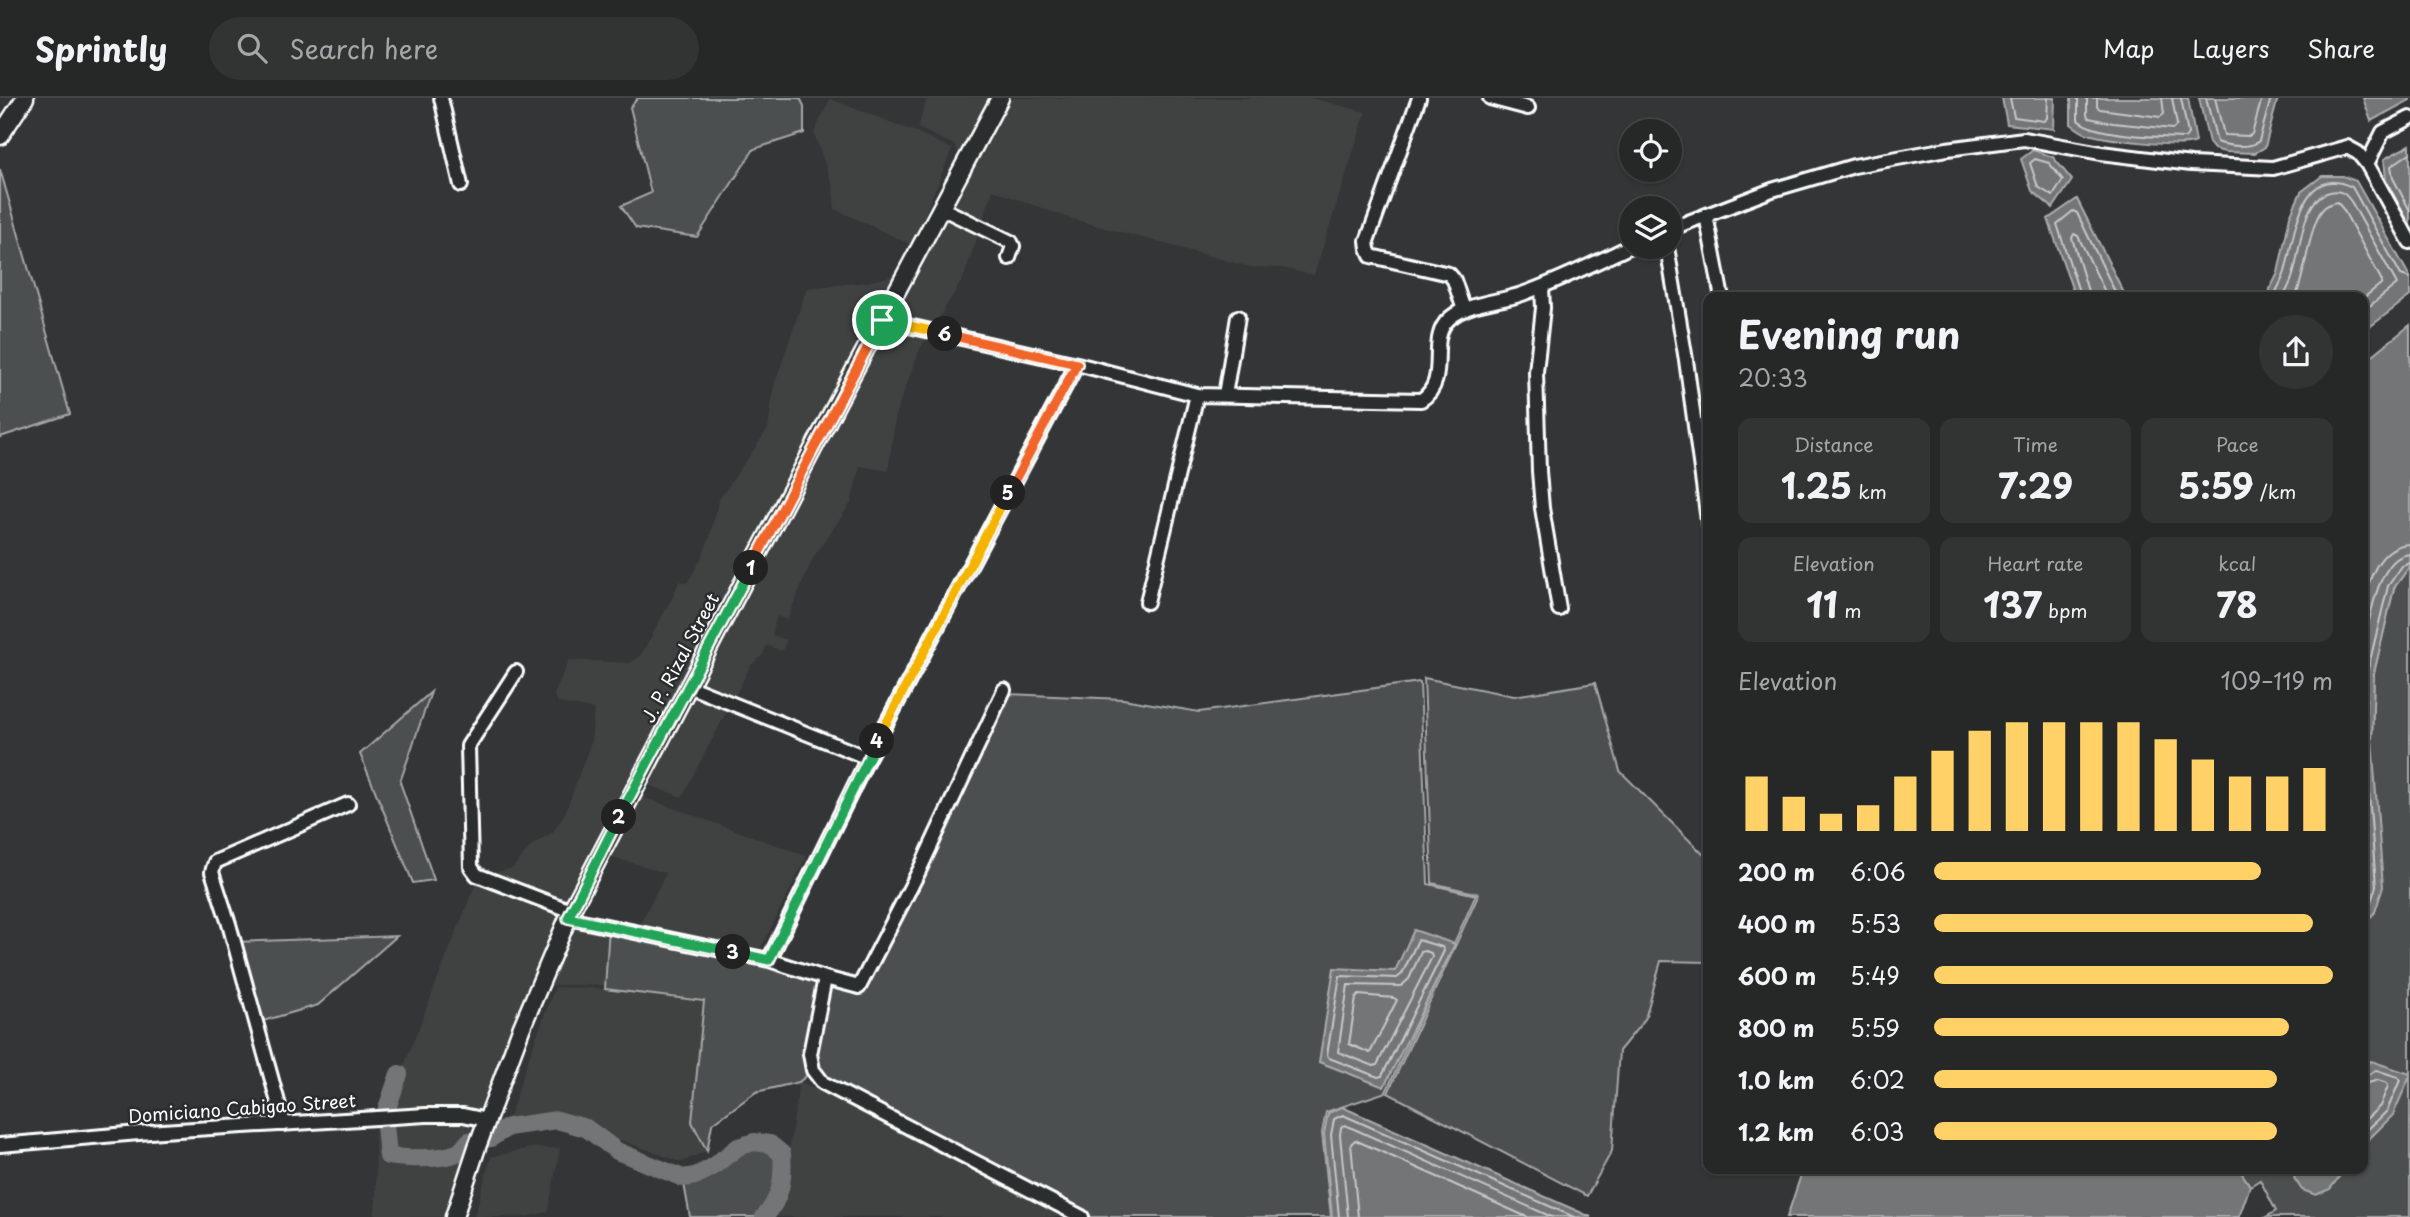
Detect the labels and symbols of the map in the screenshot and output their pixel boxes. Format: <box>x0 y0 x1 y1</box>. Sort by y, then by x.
pin <box>852 290 912 350</box>
pin: 6 <box>928 316 962 352</box>
pin: 5 <box>990 476 1026 510</box>
pin: 1 <box>734 550 768 586</box>
street label: J. P. Rizal Street <box>634 588 725 727</box>
pin: 4 <box>860 724 894 758</box>
pin: 2 <box>602 800 636 834</box>
pin: 3 <box>716 934 750 970</box>
street label: Domiciano Cabigao Street <box>127 1086 357 1129</box>

